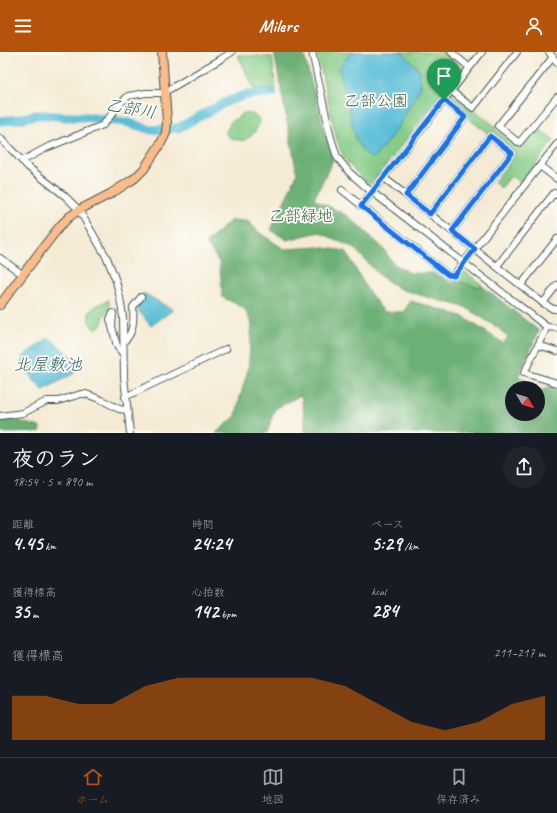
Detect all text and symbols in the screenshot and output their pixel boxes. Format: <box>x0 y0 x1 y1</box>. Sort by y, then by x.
icon: menu <box>12 15 34 37</box>
text: Milers <box>259 15 298 37</box>
icon: person <box>523 15 545 37</box>
pin <box>427 59 461 100</box>
icon: arrive <box>433 65 455 87</box>
park label: 乙部公園 <box>344 91 408 111</box>
water label: 乙部川 <box>104 94 158 123</box>
park label: 乙部緑地 <box>269 206 333 226</box>
water label: 北屋敷池 <box>14 354 83 375</box>
north arrow <box>505 381 545 421</box>
map controls <box>505 381 545 421</box>
text: 夜のラン <box>12 445 100 473</box>
button: share <box>503 446 545 488</box>
text: 18:54 · 5 × 890 m <box>12 474 93 490</box>
text: 距離 <box>12 517 34 531</box>
text: 時間 <box>192 517 214 531</box>
text: ペース <box>371 517 404 531</box>
text: 4.45 <box>12 531 43 556</box>
text: 24:24 <box>192 531 232 556</box>
text: 5:29 <box>371 531 402 556</box>
text: km <box>43 539 56 553</box>
text: /km <box>402 539 419 553</box>
text: kcal <box>371 584 386 598</box>
text: 獲得標高 <box>12 585 56 599</box>
text: 心拍数 <box>192 585 225 599</box>
text: 284 <box>371 598 398 623</box>
text: 35 <box>12 599 30 624</box>
text: 142 <box>192 599 219 624</box>
text: m <box>30 607 39 621</box>
text: bpm <box>219 607 236 621</box>
text: 211–217 m <box>494 645 545 661</box>
text: 獲得標高 <box>12 648 64 664</box>
tab: ホーム <box>76 766 109 806</box>
tab: 地図 <box>262 766 284 806</box>
tab: 保存済み <box>437 766 481 806</box>

